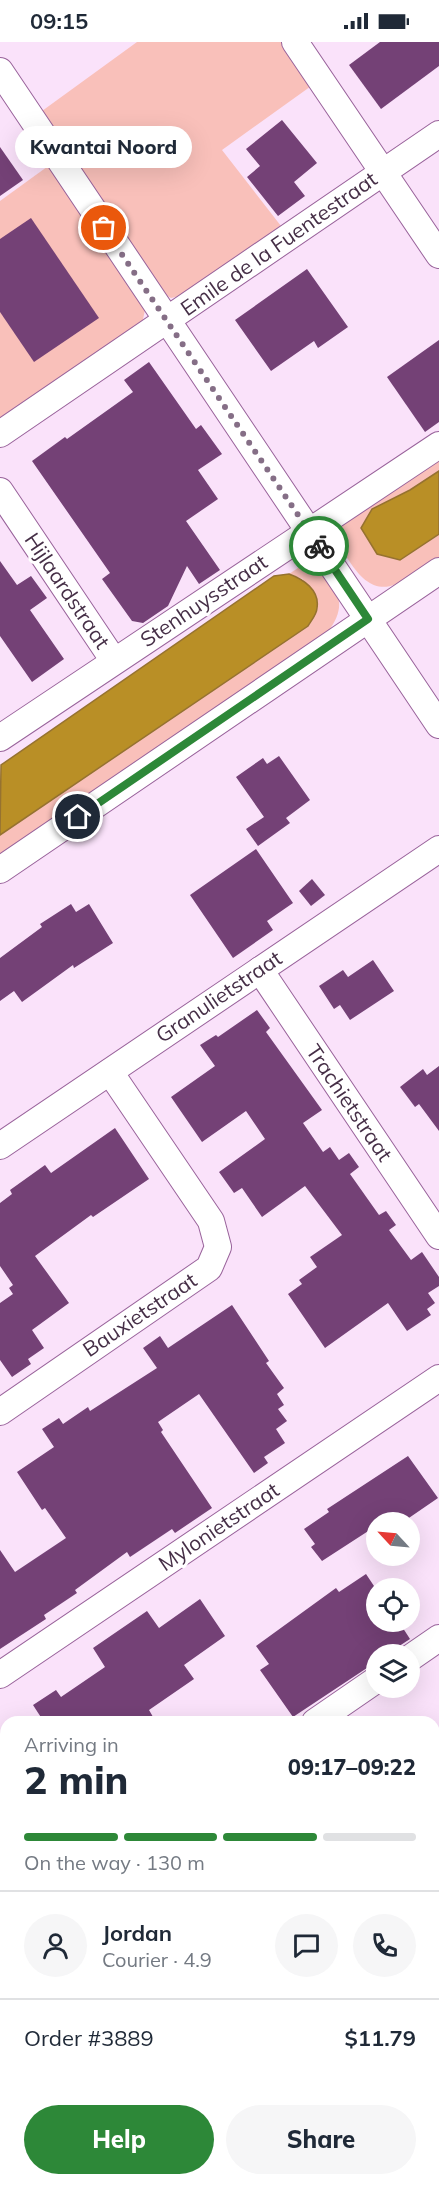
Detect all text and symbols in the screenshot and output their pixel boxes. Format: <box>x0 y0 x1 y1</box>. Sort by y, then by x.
text: 09:15 <box>30 7 88 35</box>
callout: Kwantai Noord <box>15 126 192 168</box>
text: Kwantai Noord <box>30 134 177 159</box>
street label: Emile de la Fuentestraat <box>175 165 382 321</box>
pin <box>78 202 129 253</box>
icon: bag <box>87 211 120 244</box>
courier <box>289 516 349 576</box>
street label: Hijlaardstraat <box>20 528 116 653</box>
icon: bike <box>303 530 336 563</box>
street label: Stenhuysstraat <box>135 548 272 652</box>
pin <box>52 791 103 842</box>
icon: home <box>61 800 94 833</box>
street label: Granulietstraat <box>150 944 286 1048</box>
street label: Trachietstraat <box>301 1039 398 1166</box>
street label: Bauxietstraat <box>78 1267 201 1362</box>
street label: Mylonietstraat <box>153 1476 284 1576</box>
north arrow <box>366 1512 420 1566</box>
map controls <box>366 1512 420 1698</box>
button: locate <box>366 1578 420 1632</box>
button: layers <box>366 1644 420 1698</box>
text: Arriving in <box>24 1732 119 1757</box>
text: 09:17–09:22 <box>288 1753 416 1781</box>
text: 2 min <box>24 1755 129 1804</box>
text: On the way · 130 m <box>24 1850 205 1875</box>
button: person <box>24 1914 87 1977</box>
button: chat <box>275 1914 338 1977</box>
button: phone <box>353 1914 416 1977</box>
text: Jordan <box>102 1919 172 1947</box>
text: Courier · 4.9 <box>102 1947 212 1972</box>
text: Order #3889 <box>24 2024 154 2052</box>
text: $11.79 <box>345 2024 416 2052</box>
button: Help <box>24 2105 214 2174</box>
button: Share <box>226 2105 416 2174</box>

